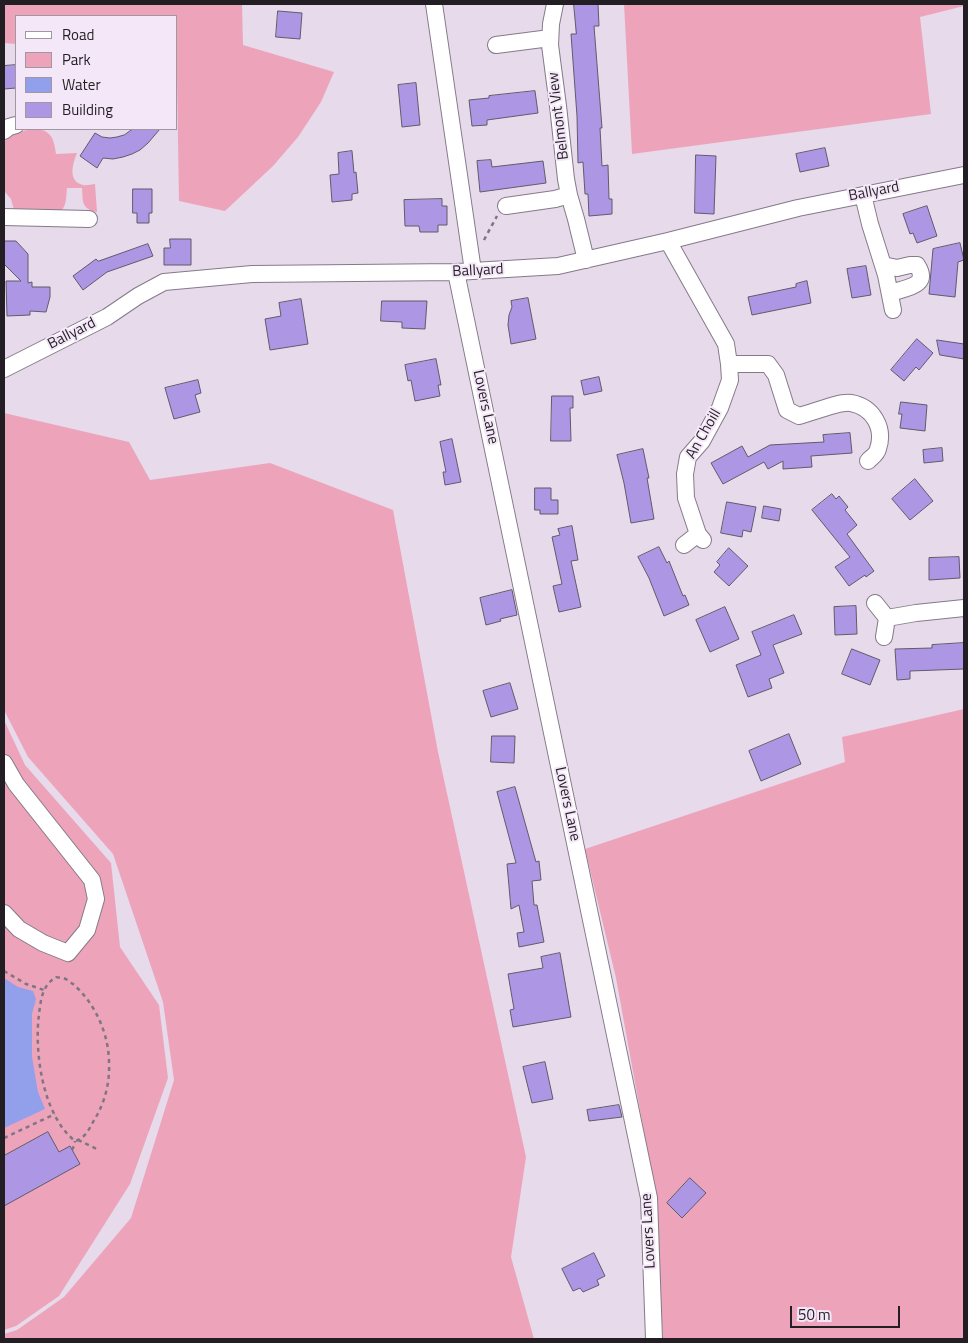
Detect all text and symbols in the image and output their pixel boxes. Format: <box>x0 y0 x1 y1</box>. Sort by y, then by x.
legend <box>15 15 178 130</box>
text: Road <box>62 23 94 46</box>
text: Park <box>62 48 91 71</box>
street label: Belmont View <box>545 71 573 161</box>
text: Water <box>62 73 101 96</box>
text: Building <box>62 98 113 121</box>
street label: Ballyard <box>847 178 901 206</box>
street label: Ballyard <box>452 261 504 281</box>
street label: Ballyard <box>45 314 99 354</box>
street label: Lovers Lane <box>468 368 502 446</box>
street label: An Choill <box>683 406 725 462</box>
street label: Lovers Lane <box>550 765 584 843</box>
street label: Lovers Lane <box>638 1193 660 1269</box>
scale bar <box>793 1296 903 1328</box>
text: 50 m <box>798 1303 831 1326</box>

